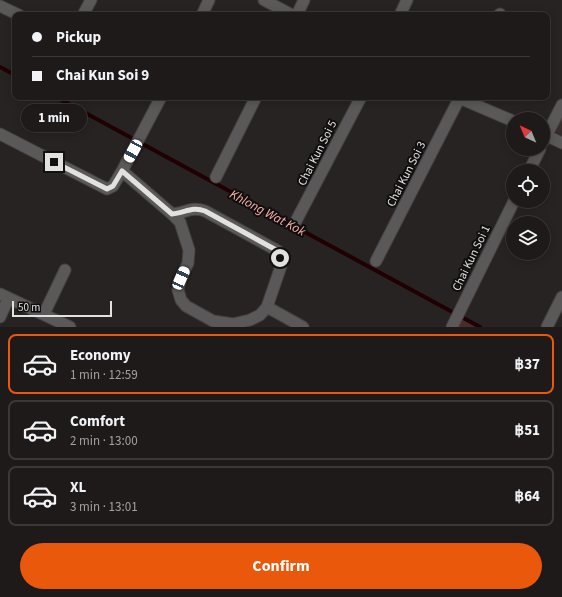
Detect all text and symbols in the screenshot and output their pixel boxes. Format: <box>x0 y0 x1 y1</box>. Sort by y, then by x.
text: Pickup <box>56 27 101 48</box>
text: Chai Kun Soi 9 <box>56 65 149 86</box>
callout: 1 min <box>21 104 87 132</box>
text: 1 min <box>38 109 70 127</box>
north arrow <box>506 112 550 156</box>
map controls <box>506 112 550 260</box>
street label: Chai Kun Soi 5 <box>294 118 341 189</box>
car <box>122 138 144 164</box>
street label: Chai Kun Soi 3 <box>383 139 430 210</box>
route end <box>45 153 63 171</box>
button: locate <box>506 164 550 208</box>
water label: Khlong Wat Kok <box>226 185 309 241</box>
button: layers <box>506 216 550 260</box>
street label: Chai Kun Soi 1 <box>448 222 495 294</box>
route start <box>271 249 289 267</box>
car <box>171 265 191 291</box>
scale bar <box>12 299 112 318</box>
text: 50 m <box>18 300 40 315</box>
text: Economy <box>70 345 131 366</box>
icon: car <box>22 346 58 382</box>
text: ฿37 <box>515 354 540 375</box>
text: 1 min · 12:59 <box>70 366 138 384</box>
text: Comfort <box>70 411 125 432</box>
icon: car <box>22 412 58 448</box>
text: ฿51 <box>515 420 540 441</box>
text: 2 min · 13:00 <box>70 432 138 450</box>
text: XL <box>70 477 86 498</box>
icon: car <box>22 478 58 514</box>
text: ฿64 <box>515 486 540 507</box>
text: 3 min · 13:01 <box>70 498 138 516</box>
button: Confirm <box>20 543 542 589</box>

